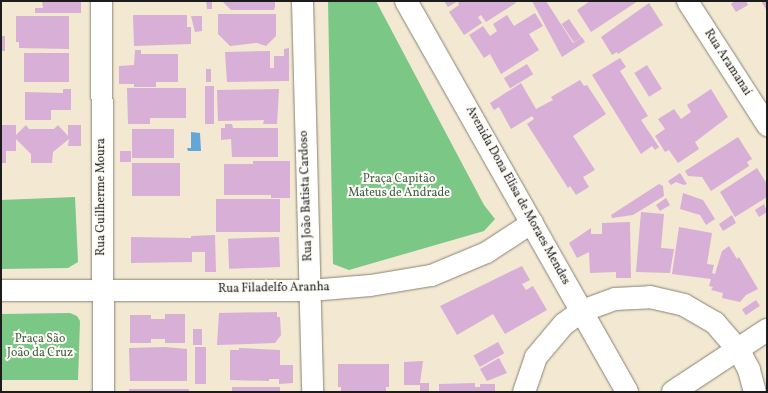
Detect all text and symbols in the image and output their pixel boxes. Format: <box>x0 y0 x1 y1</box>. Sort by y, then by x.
street label: Rua Aramanaí <box>700 27 754 99</box>
street label: Avenida Dona Elisa de Moraes Mendes <box>462 104 572 288</box>
street label: Rua João Batista Cardoso <box>298 130 316 262</box>
street label: Rua Guilherme Moura <box>95 138 109 256</box>
park label: Praça Capitão Mateus de Andrade <box>348 173 450 201</box>
street label: Rua Filadelfo Aranha <box>218 281 330 297</box>
park label: Praça São João da Cruz <box>7 333 73 361</box>

